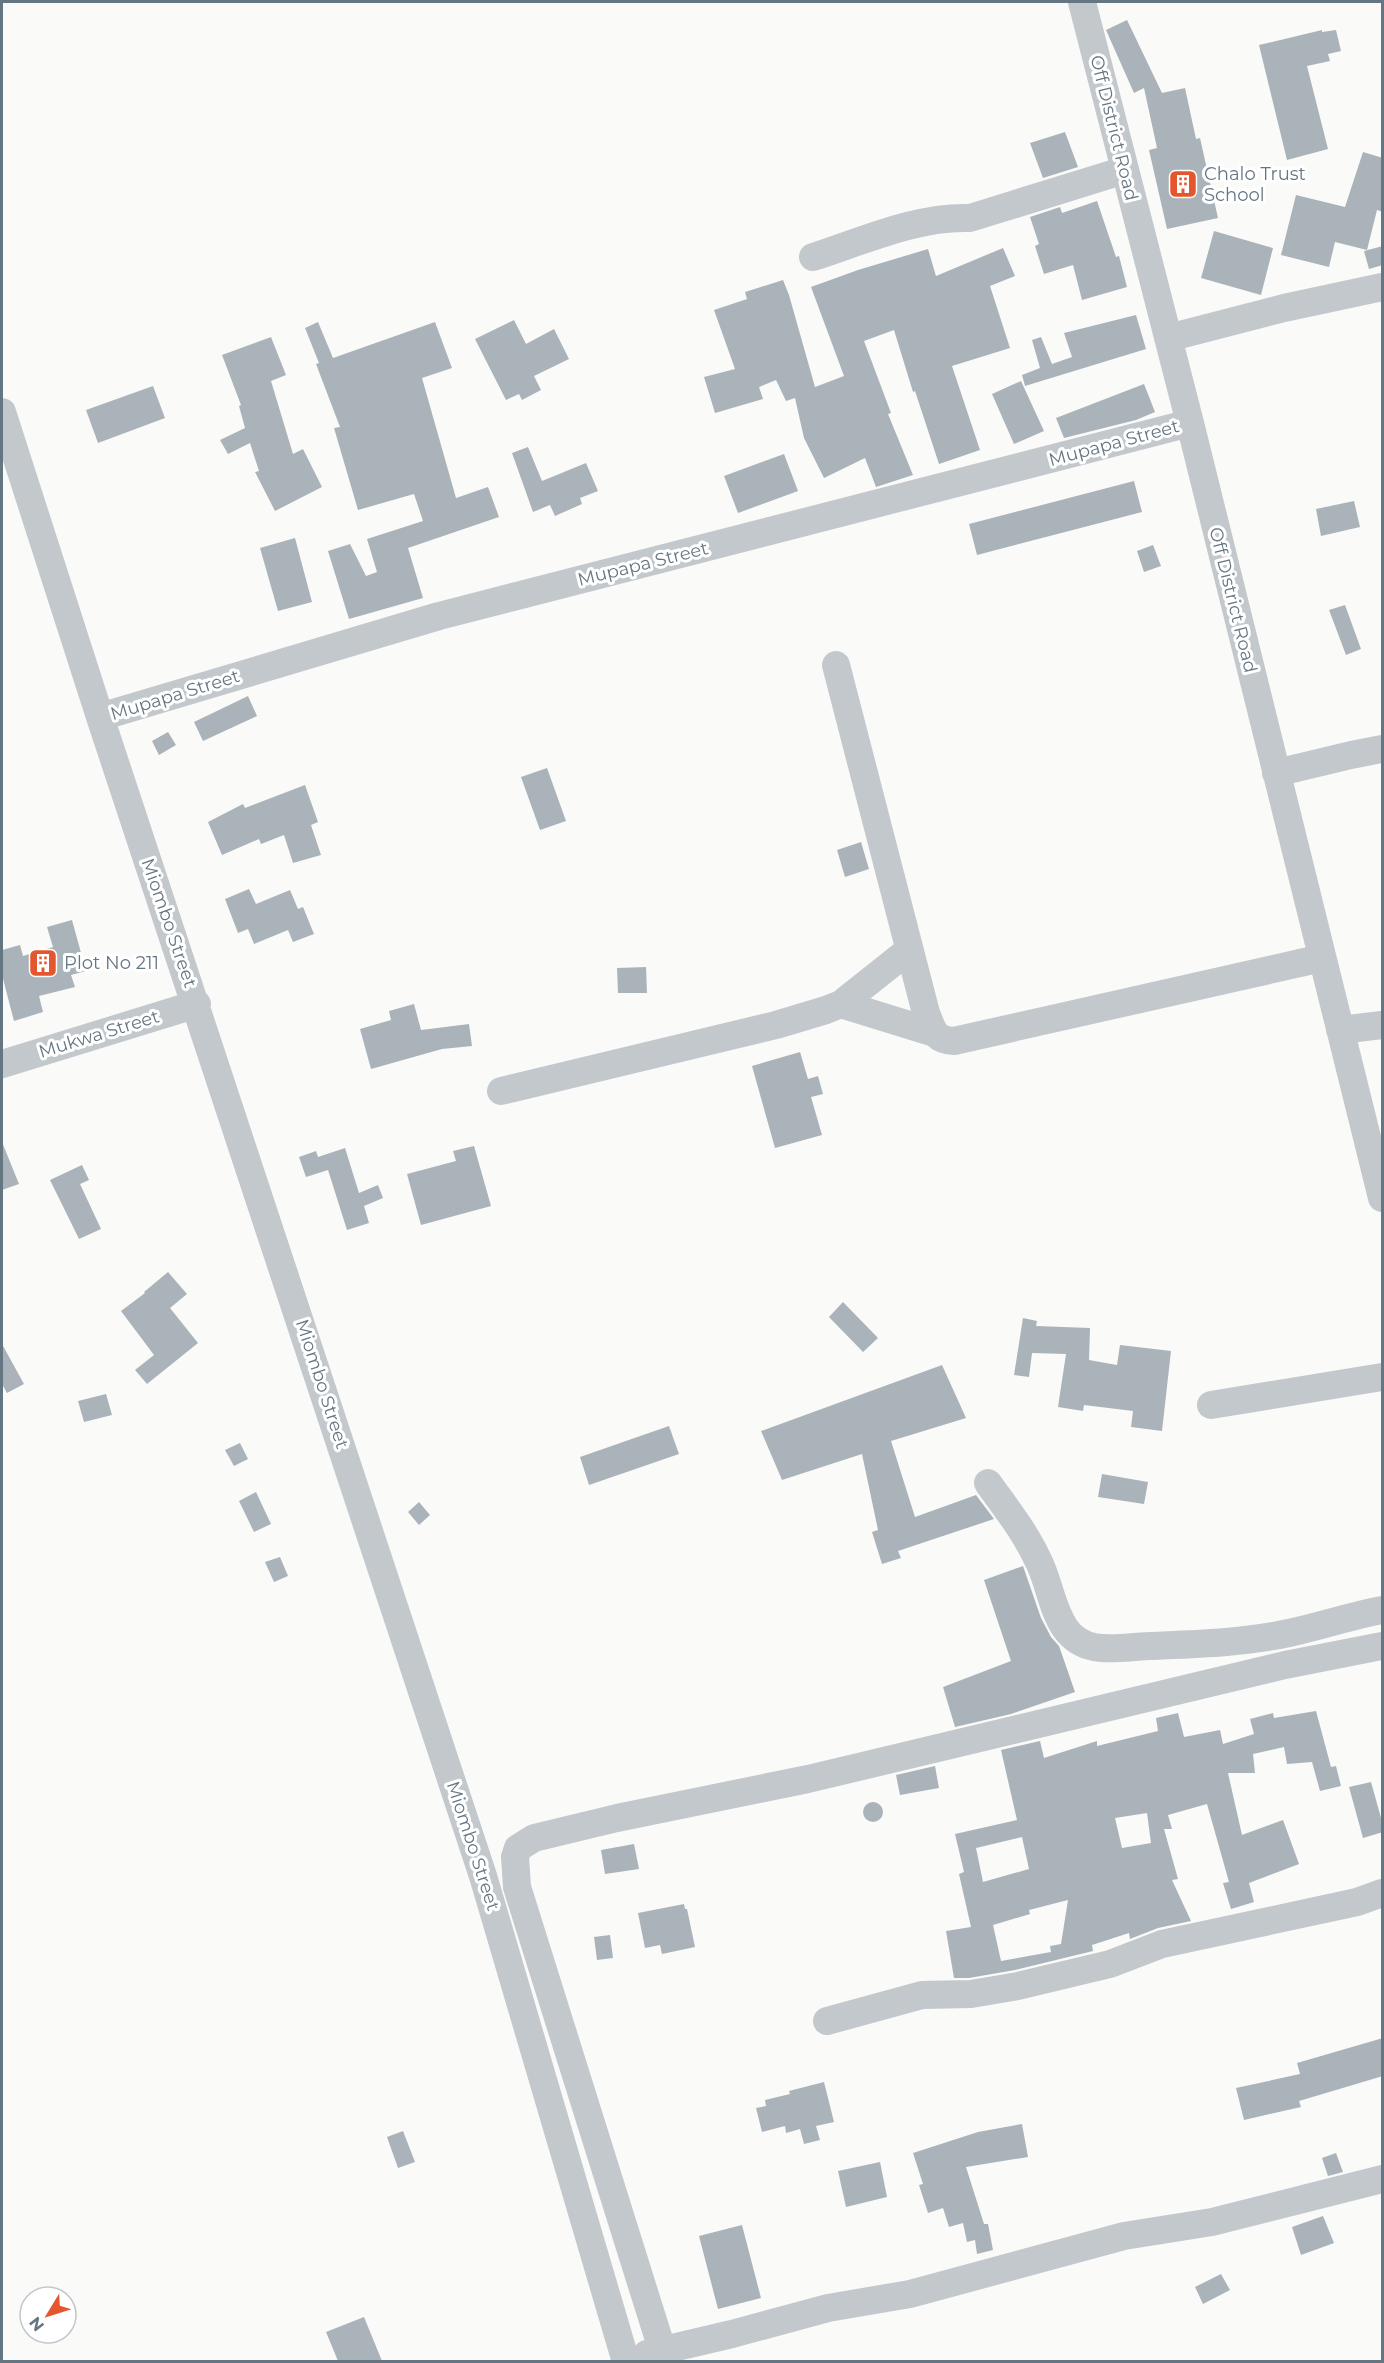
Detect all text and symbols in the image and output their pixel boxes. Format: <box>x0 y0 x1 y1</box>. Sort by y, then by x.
street label: Off District Road <box>1085 53 1143 203</box>
place label: Chalo Trust School <box>1204 163 1306 206</box>
building icon: Chalo Trust School <box>1167 168 1199 200</box>
street label: Mupapa Street <box>1046 415 1182 471</box>
street label: Off District Road <box>1204 525 1262 675</box>
street label: Mupapa Street <box>575 537 711 591</box>
street label: Mupapa Street <box>108 665 242 725</box>
street label: Miombo Street <box>137 856 201 990</box>
building icon: Plot No 211 <box>27 947 59 979</box>
place label: Plot No 211 <box>64 952 159 974</box>
street label: Mukwa Street <box>36 1005 162 1063</box>
street label: Miombo Street <box>291 1316 353 1452</box>
street label: Miombo Street <box>442 1778 504 1914</box>
north arrow <box>18 2285 78 2345</box>
text: N <box>25 2313 48 2335</box>

